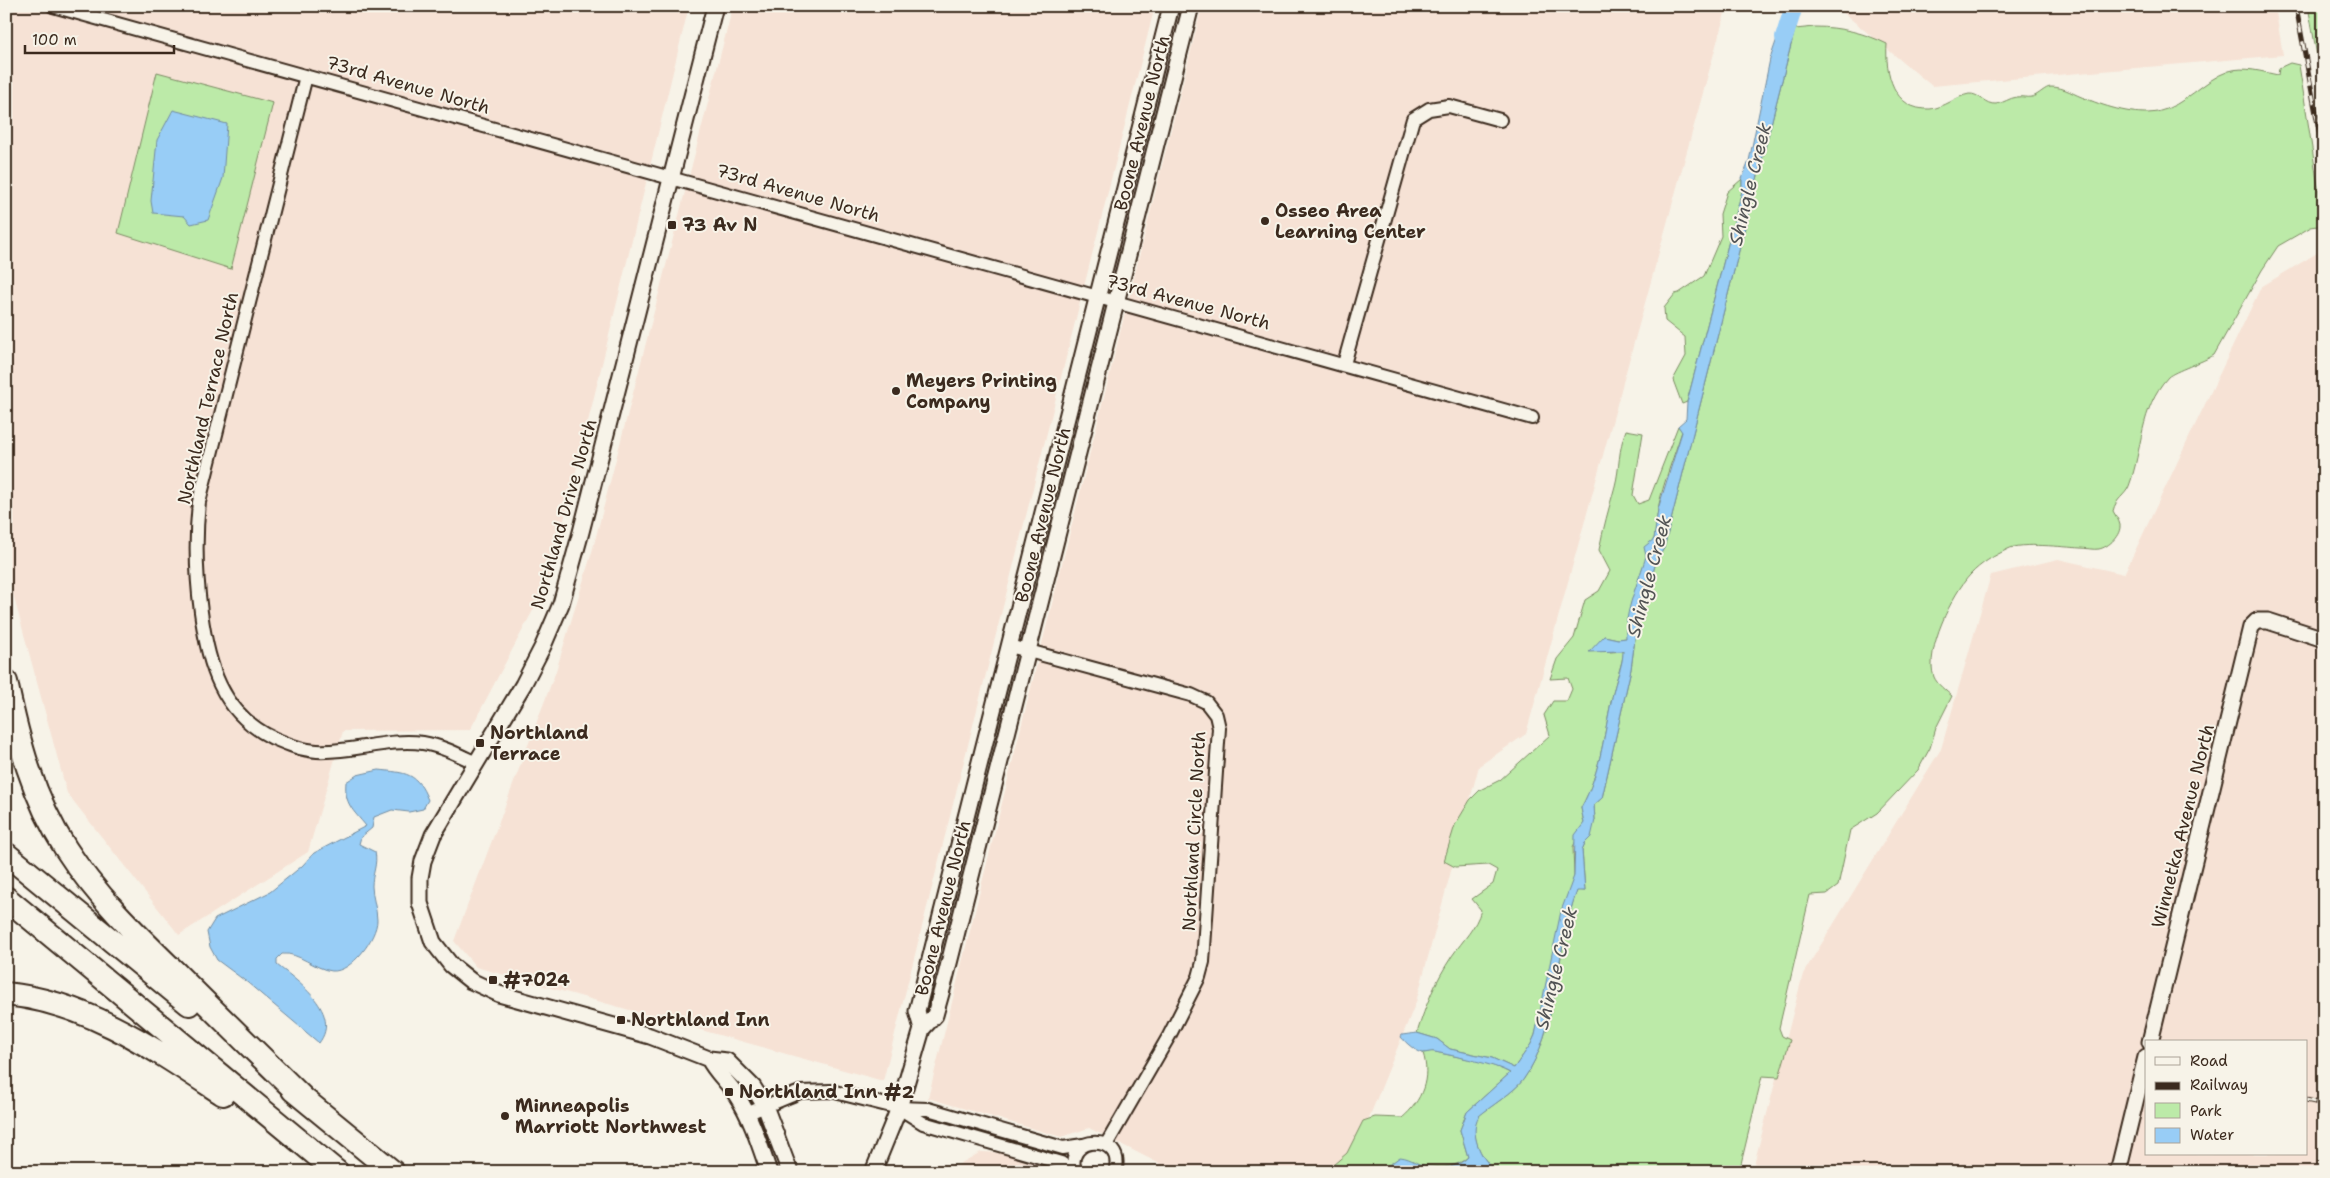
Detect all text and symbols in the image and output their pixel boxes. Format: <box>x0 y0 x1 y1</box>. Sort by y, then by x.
scale bar <box>25 22 174 54</box>
text: 100 m <box>32 30 77 50</box>
street label: Boone Avenue North <box>1109 33 1175 213</box>
street label: 73rd Avenue North <box>323 50 493 120</box>
water label: Shingle Creek <box>1723 120 1777 248</box>
street label: 73rd Avenue North <box>713 158 883 228</box>
place label: Osseo Area Learning Center <box>1275 199 1426 244</box>
place label: 73 Av N <box>682 213 758 237</box>
marker: Osseo Area Learning Center <box>1259 215 1271 227</box>
marker: 73 Av N <box>666 219 678 231</box>
street label: 73rd Avenue North <box>1103 268 1273 336</box>
street label: Northland Terrace North <box>172 290 244 506</box>
place label: Meyers Printing Company <box>906 369 1057 414</box>
marker: Meyers Printing Company <box>890 385 902 397</box>
street label: Northland Drive North <box>525 416 603 612</box>
street label: Boone Avenue North <box>1010 425 1076 605</box>
water label: Shingle Creek <box>1621 512 1677 640</box>
place label: Northland Terrace <box>490 721 589 766</box>
street label: Winnetka Avenue North <box>2146 722 2220 930</box>
street label: Northland Circle North <box>1177 730 1211 932</box>
marker: Northland Terrace <box>474 737 486 749</box>
street label: Boone Avenue North <box>910 818 976 998</box>
water label: Shingle Creek <box>1529 904 1583 1032</box>
place label: #7024 <box>503 968 570 992</box>
marker: #7024 <box>487 974 499 986</box>
place label: Northland Inn <box>631 1008 770 1032</box>
marker: Northland Inn <box>615 1014 627 1026</box>
legend <box>2145 1040 2308 1156</box>
text: Road <box>2190 1051 2228 1071</box>
text: Railway <box>2190 1075 2248 1095</box>
place label: Northland Inn #2 <box>739 1080 915 1104</box>
marker: Northland Inn #2 <box>723 1086 735 1098</box>
place label: Minneapolis Marriott Northwest <box>515 1094 706 1139</box>
text: Park <box>2190 1101 2222 1121</box>
marker: Minneapolis Marriott Northwest <box>499 1110 511 1122</box>
text: Water <box>2190 1125 2234 1145</box>

